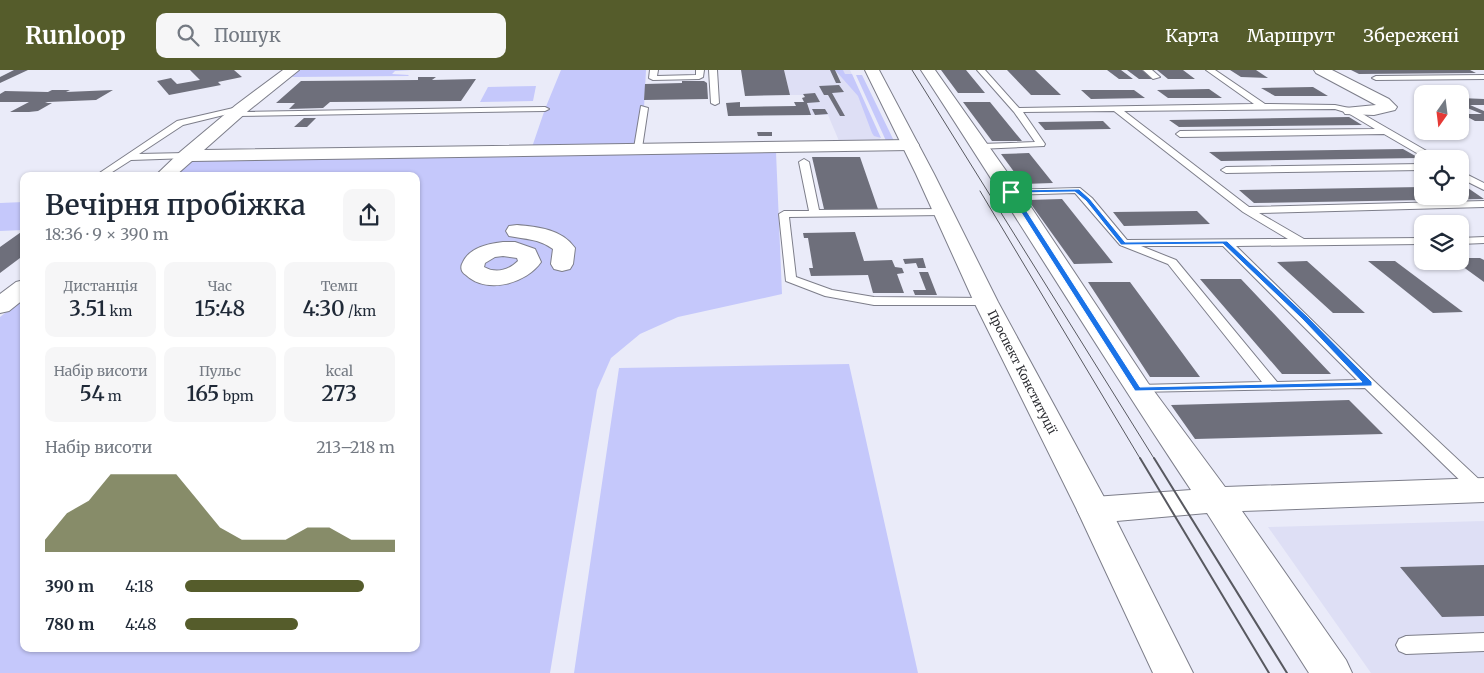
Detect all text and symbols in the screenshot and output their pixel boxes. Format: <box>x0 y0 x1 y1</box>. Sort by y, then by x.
search box <box>156 13 506 58</box>
text: Runloop <box>25 20 126 51</box>
icon: search <box>174 21 202 49</box>
text: Пошук <box>214 23 281 47</box>
text: Карта <box>1165 24 1219 47</box>
text: Маршрут <box>1247 24 1335 47</box>
text: Збережені <box>1363 24 1459 47</box>
north arrow <box>1414 85 1469 140</box>
map controls <box>1414 85 1469 270</box>
button: locate <box>1414 150 1469 205</box>
pin <box>990 171 1032 213</box>
icon: arrive <box>997 178 1025 206</box>
text: Вечірня пробіжка <box>45 187 306 223</box>
button: share <box>343 189 395 241</box>
button: layers <box>1414 215 1469 270</box>
text: 18:36 · 9 × 390 m <box>45 224 169 244</box>
text: Дистанція <box>64 277 138 295</box>
text: Час <box>208 277 232 295</box>
text: Темп <box>321 277 358 295</box>
text: 3.51 <box>69 295 106 322</box>
text: 15:48 <box>195 295 245 322</box>
text: 4:30 <box>302 295 345 322</box>
text: km <box>106 302 132 320</box>
text: /km <box>345 302 376 320</box>
street label: Проспект Конституції <box>985 307 1060 436</box>
text: Набір висоти <box>54 362 148 380</box>
text: Пульс <box>199 362 241 380</box>
text: kcal <box>326 362 353 380</box>
text: 54 <box>80 380 105 407</box>
text: 165 <box>186 380 219 407</box>
text: 273 <box>322 380 357 407</box>
text: m <box>105 387 122 405</box>
text: bpm <box>219 387 254 405</box>
text: Набір висоти <box>45 437 152 457</box>
text: 213–218 m <box>316 437 395 457</box>
text: 390 m <box>45 576 94 596</box>
text: 4:18 <box>125 576 154 596</box>
text: 780 m <box>45 614 94 634</box>
text: 4:48 <box>125 614 157 634</box>

